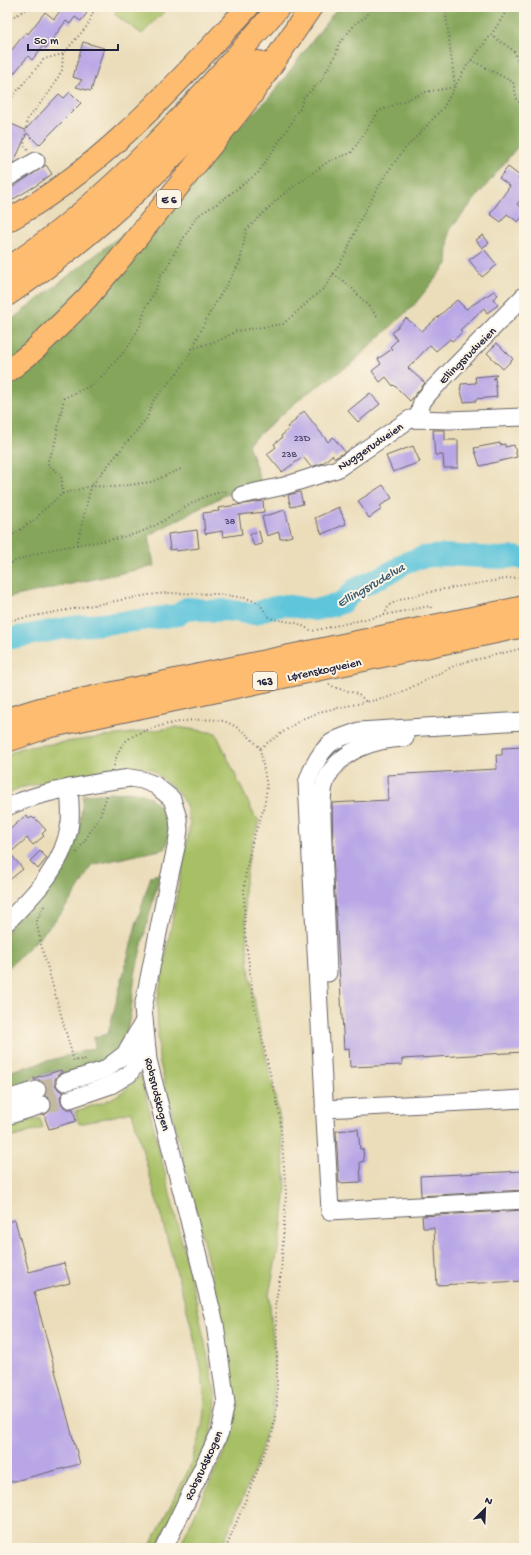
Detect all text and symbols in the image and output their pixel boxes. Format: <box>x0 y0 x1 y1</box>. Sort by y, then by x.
scale bar <box>28 26 118 52</box>
text: 50 m <box>34 35 59 49</box>
road number: E 6 <box>157 190 181 208</box>
street label: Ellingsrudveien <box>437 325 500 388</box>
street label: Nuggerudveien <box>336 420 407 475</box>
house number: 23D <box>294 433 311 445</box>
house number: 23B <box>281 449 297 461</box>
house number: 38 <box>224 516 236 528</box>
water label: Ellingsrudelva <box>335 560 409 612</box>
street label: Lørenskogveien <box>286 656 363 686</box>
road number: 163 <box>253 672 277 690</box>
street label: Robsrudskogen <box>140 1056 172 1133</box>
street label: Robsrudskogen <box>183 1429 227 1503</box>
north arrow <box>465 1489 505 1529</box>
text: N <box>483 1495 494 1509</box>

